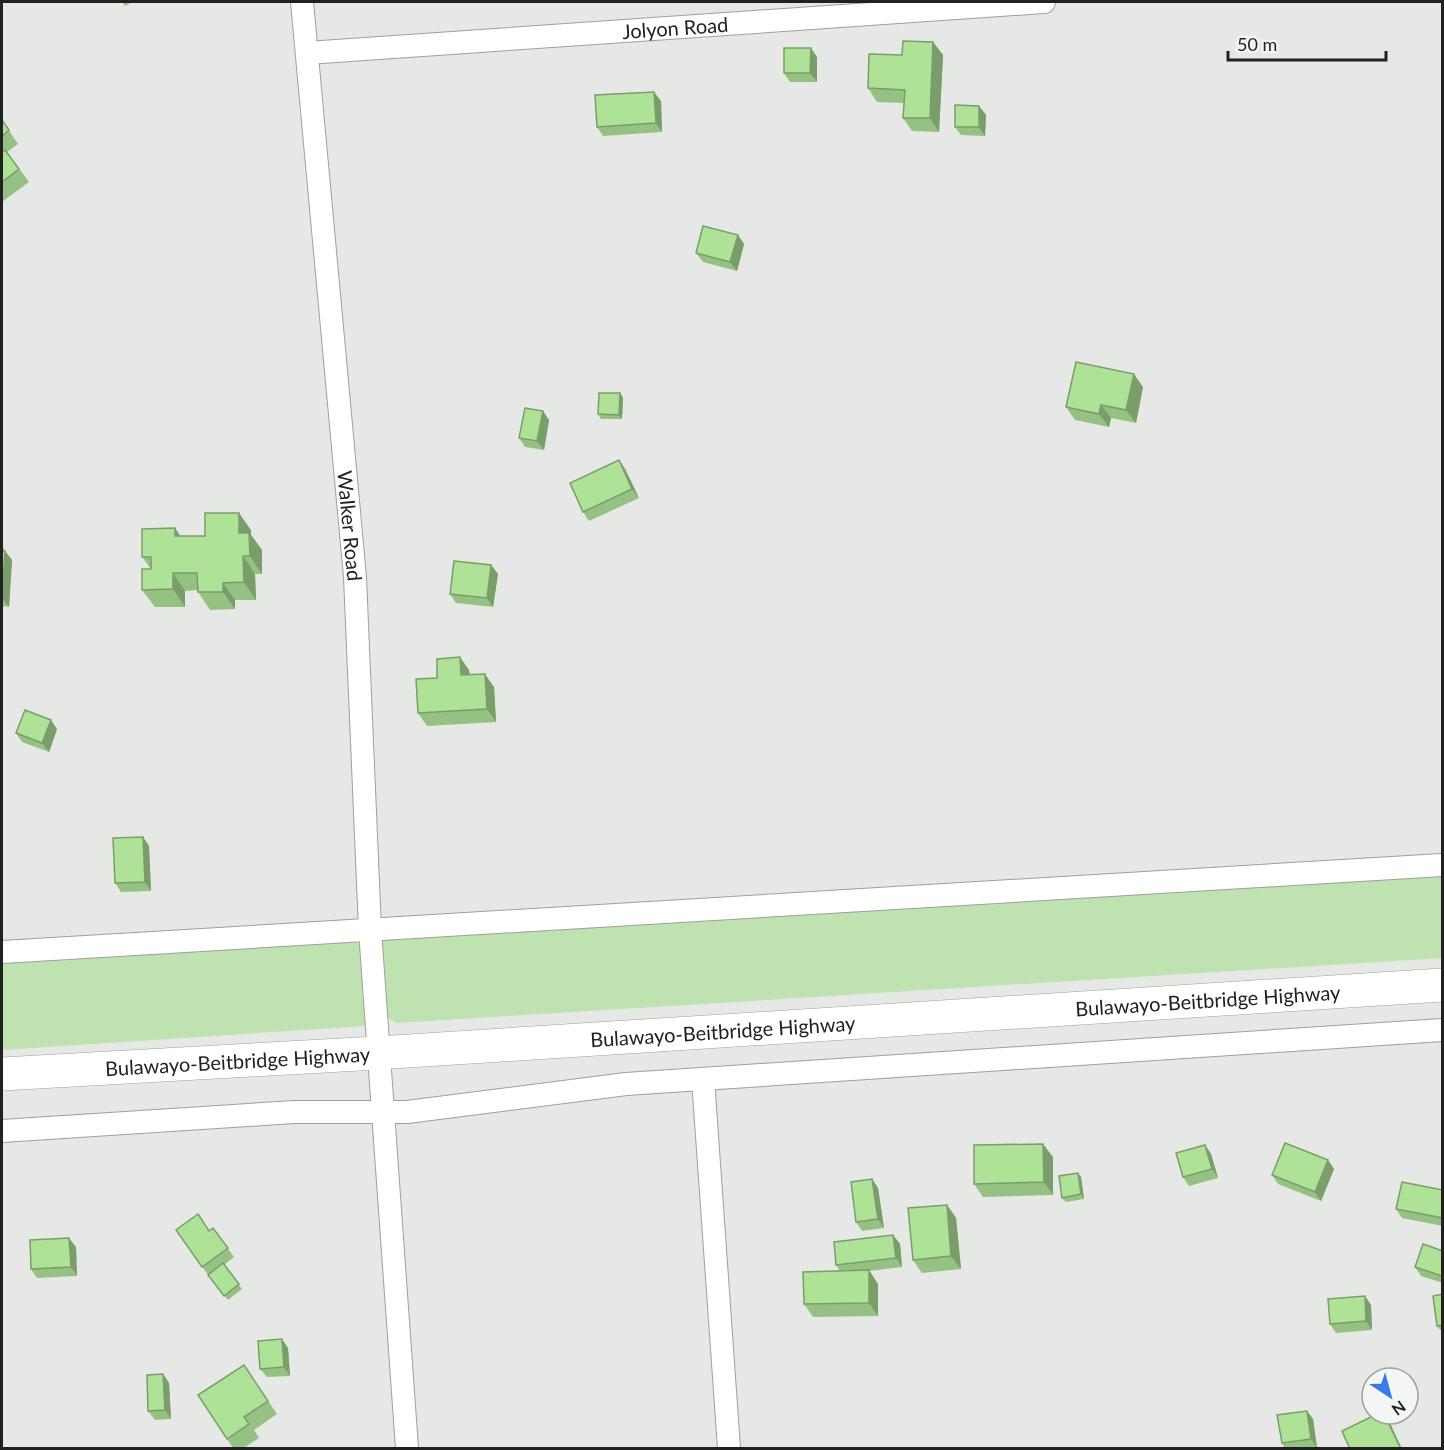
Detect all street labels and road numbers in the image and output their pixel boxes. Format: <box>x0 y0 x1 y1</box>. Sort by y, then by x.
street label: Jolyon Road <box>621 12 729 43</box>
street label: Walker Road <box>333 469 367 582</box>
street label: Bulawayo-Beitbridge Highway <box>1074 979 1342 1020</box>
street label: Bulawayo-Beitbridge Highway <box>589 1010 857 1051</box>
street label: Bulawayo-Beitbridge Highway <box>104 1041 372 1080</box>

